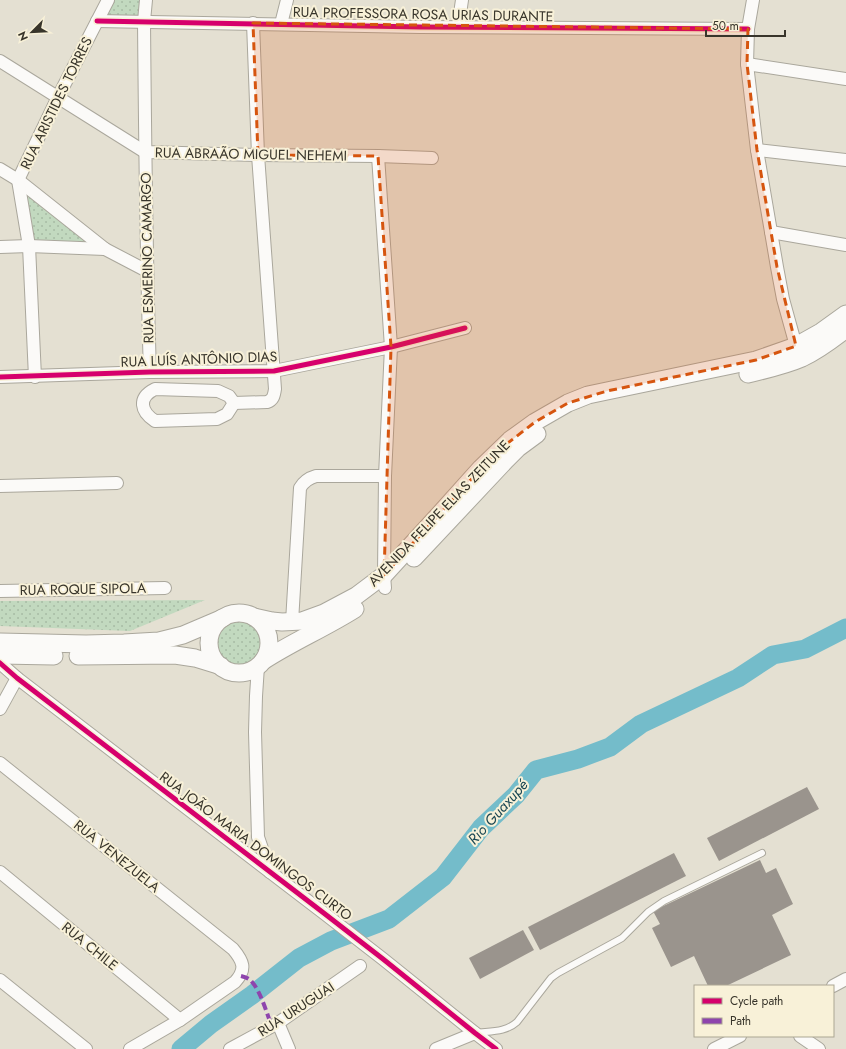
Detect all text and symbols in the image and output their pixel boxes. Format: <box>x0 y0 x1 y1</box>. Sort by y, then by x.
street label: RUA PROFESSORA ROSA URIAS DURANTE <box>293 2 553 26</box>
north arrow <box>12 12 52 52</box>
scale bar <box>706 12 785 38</box>
text: 50 m <box>712 17 739 35</box>
text: N <box>14 29 32 43</box>
street label: RUA ARISTIDES TORRES <box>15 33 97 173</box>
street label: RUA ABRAÃO MIGUEL NEHEMI <box>155 142 347 166</box>
street label: RUA ESMERINO CAMARGO <box>136 172 158 344</box>
street label: RUA LUÍS ANTÔNIO DIAS <box>120 346 278 372</box>
street label: AVENIDA FELIPE ELIAS ZEITUNE <box>363 435 515 591</box>
street label: RUA ROQUE SIPOLA <box>20 578 147 600</box>
street label: RUA JOÃO MARIA DOMINGOS CURTO <box>156 767 356 925</box>
water label: Rio Guaxupé <box>463 774 534 849</box>
street label: RUA VENEZUELA <box>70 815 165 897</box>
street label: RUA CHILE <box>58 917 122 975</box>
street label: RUA URUGUAI <box>254 977 338 1041</box>
legend <box>694 985 834 1037</box>
text: Cycle path <box>730 992 783 1010</box>
text: Path <box>730 1012 751 1030</box>

